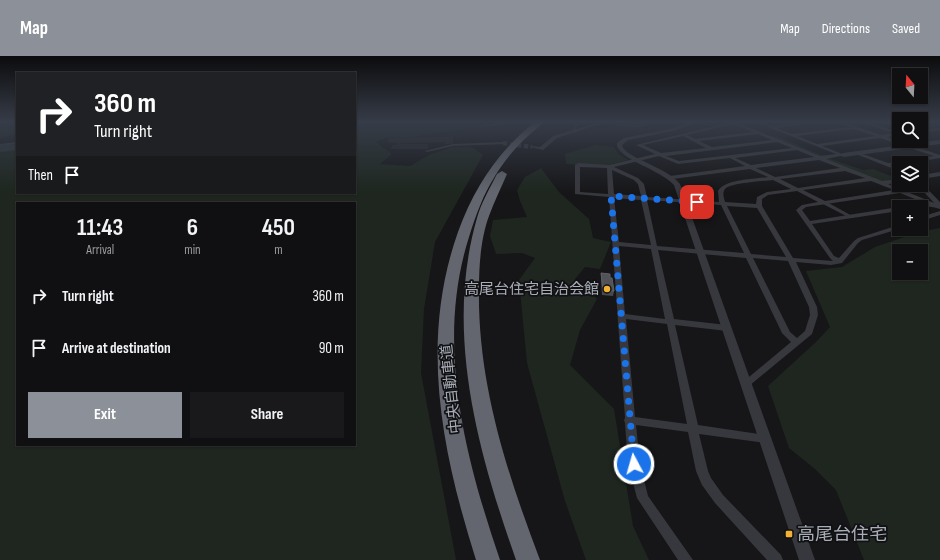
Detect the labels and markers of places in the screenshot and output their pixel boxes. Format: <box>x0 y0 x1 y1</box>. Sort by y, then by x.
pin <box>680 185 714 219</box>
place label: 高尾台住宅自治会館 <box>464 280 599 299</box>
marker: 高尾台住宅自治会館 <box>602 284 612 294</box>
place label: 高尾台住宅 <box>797 524 887 545</box>
marker: 高尾台住宅 <box>784 529 794 539</box>

